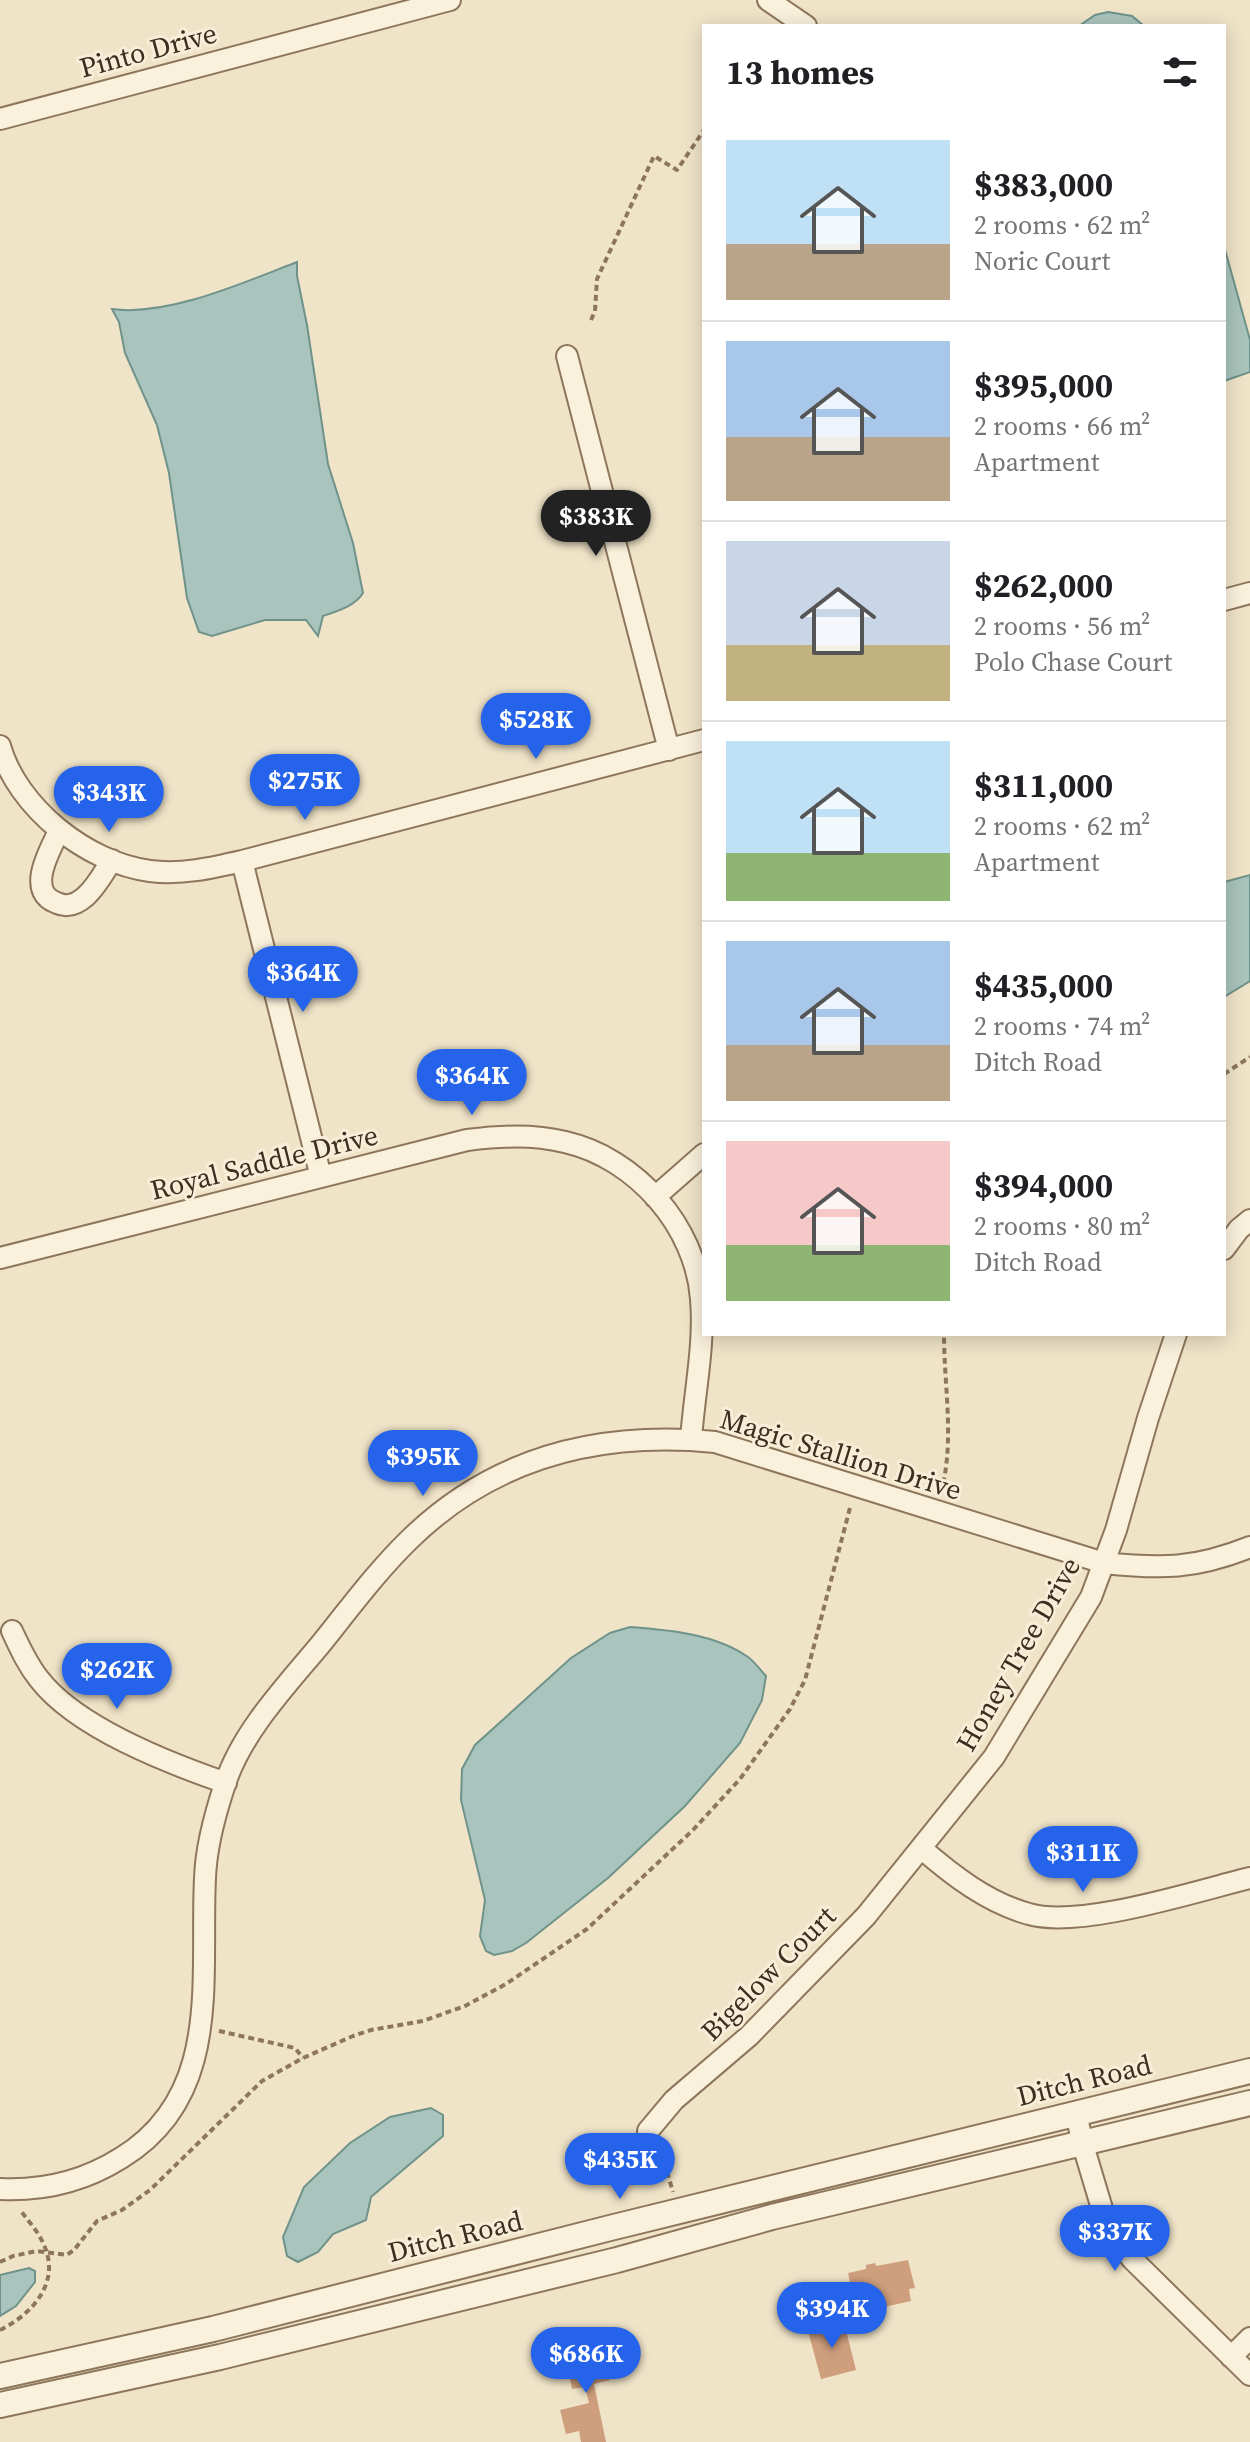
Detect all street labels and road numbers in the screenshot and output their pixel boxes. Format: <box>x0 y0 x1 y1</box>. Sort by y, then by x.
street label: Pinto Drive <box>75 13 221 87</box>
street label: Royal Saddle Drive <box>146 1115 382 1209</box>
street label: Magic Stallion Drive <box>716 1399 966 1509</box>
street label: Honey Tree Drive <box>947 1550 1089 1758</box>
street label: Bigelow Court <box>692 1897 844 2049</box>
street label: Ditch Road <box>1013 2045 1155 2115</box>
street label: Ditch Road <box>384 2201 526 2271</box>

